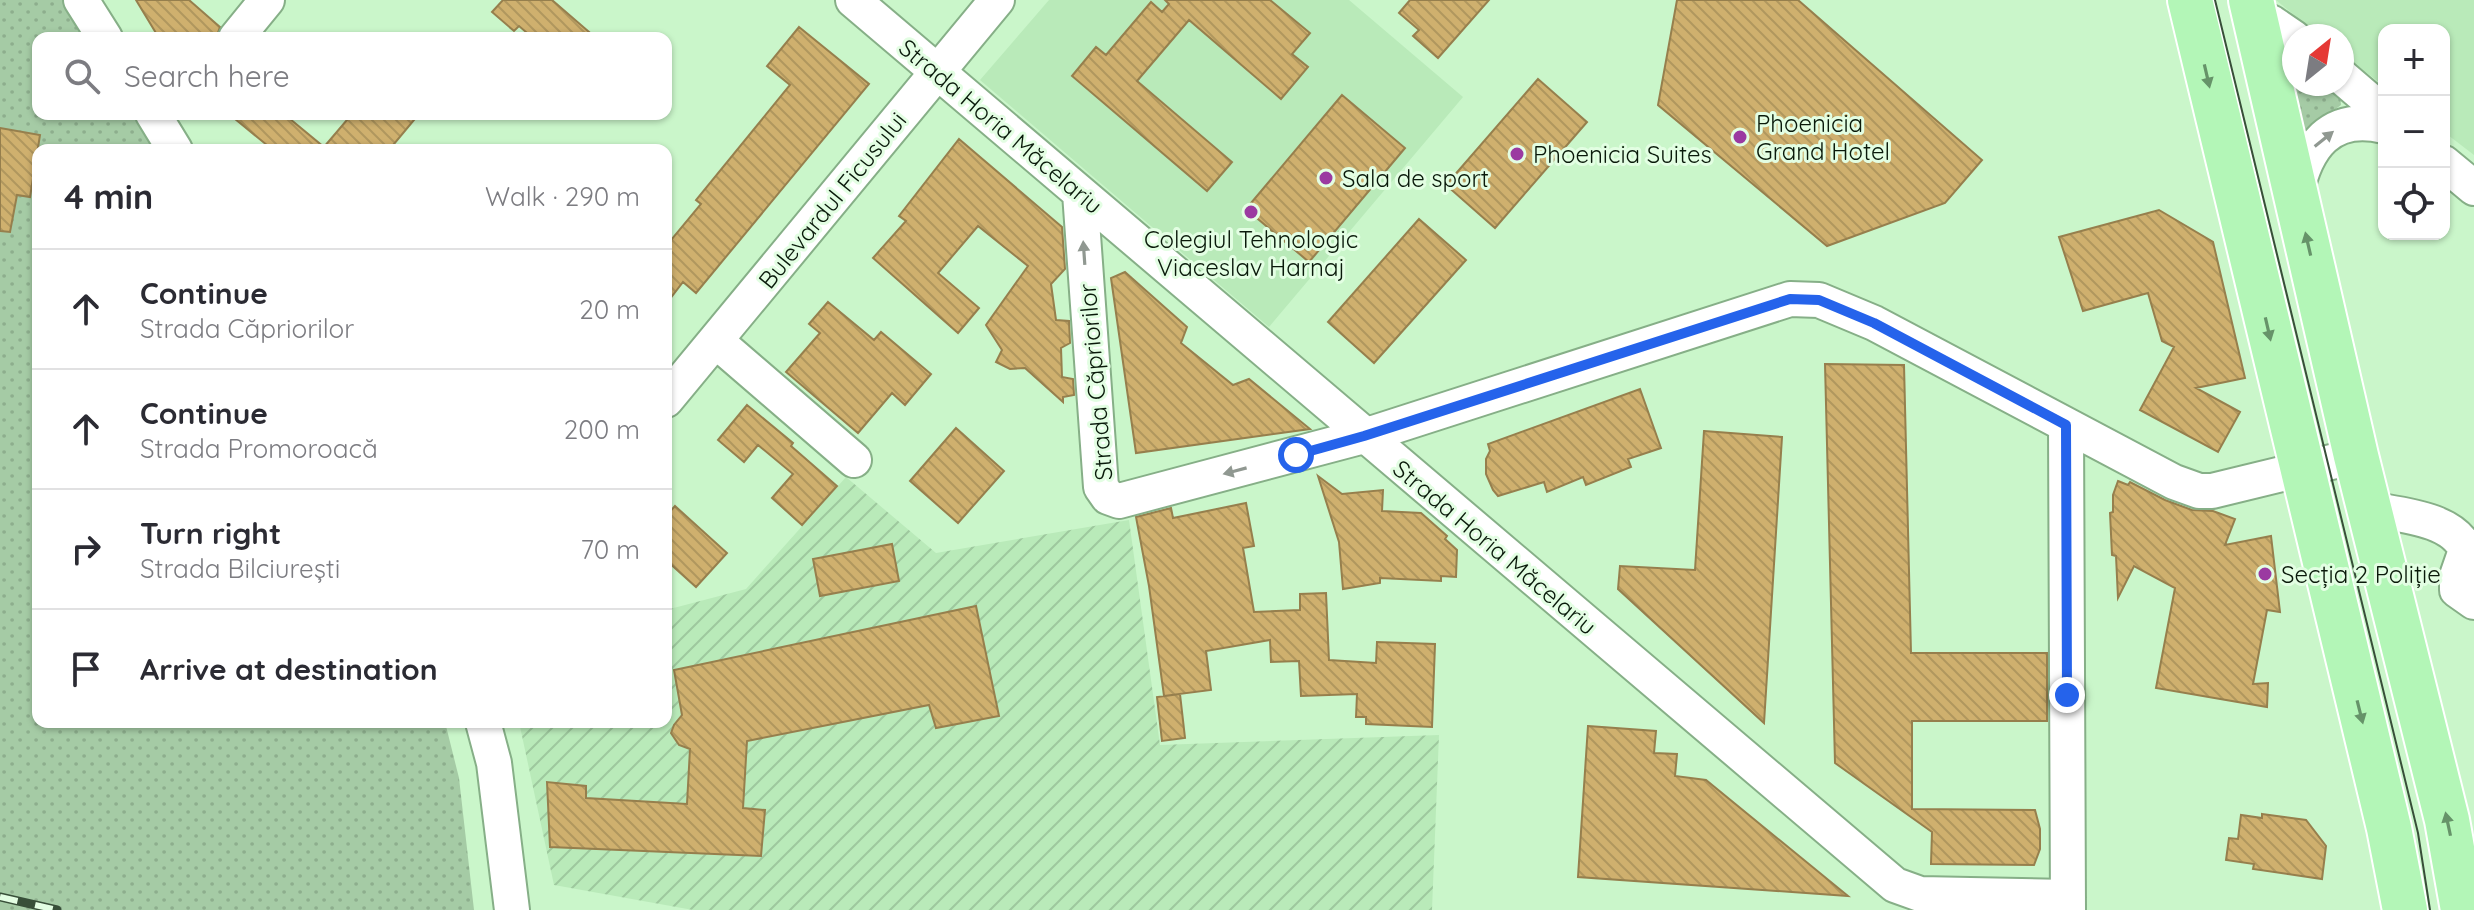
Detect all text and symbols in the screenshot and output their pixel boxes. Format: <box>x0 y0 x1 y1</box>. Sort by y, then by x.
north arrow <box>2282 24 2354 96</box>
map controls <box>2378 24 2450 240</box>
button: + <box>2378 24 2450 96</box>
search box <box>32 32 672 120</box>
street label: Strada Horia Măcelariu <box>893 32 1109 220</box>
icon: search <box>60 54 104 98</box>
text: Search here <box>124 57 290 95</box>
one-way arrow <box>2202 64 2214 89</box>
button: − <box>2378 96 2450 168</box>
street label: Bulevardul Ficusului <box>752 106 912 294</box>
place label: Phoenicia Grand Hotel <box>1756 108 1890 166</box>
marker: Phoenicia Grand Hotel <box>1731 128 1749 146</box>
one-way arrow <box>2314 131 2334 148</box>
place label: Phoenicia Suites <box>1533 139 1712 169</box>
marker: Phoenicia Suites <box>1508 145 1526 163</box>
place label: Sala de sport <box>1342 163 1489 193</box>
button: locate <box>2378 168 2450 240</box>
marker: Sala de sport <box>1317 169 1335 187</box>
text: 4 min <box>64 175 153 218</box>
text: Walk · 290 m <box>485 180 640 213</box>
marker: Colegiul Tehnologic Viaceslav Harnaj <box>1242 203 1260 221</box>
place label: Colegiul Tehnologic Viaceslav Harnaj <box>1144 224 1358 282</box>
one-way arrow <box>2301 231 2313 256</box>
one-way arrow <box>1077 240 1090 265</box>
text: Continue <box>140 274 268 312</box>
street label: Strada Căpriorilor <box>1071 282 1119 482</box>
icon: ahead <box>64 287 108 331</box>
text: 20 m <box>579 293 640 326</box>
text: Strada Căpriorilor <box>140 312 354 345</box>
one-way arrow <box>2262 316 2274 341</box>
text: Continue <box>140 394 268 432</box>
icon: ahead <box>64 407 108 451</box>
text: 200 m <box>564 413 640 446</box>
text: Strada Promoroacă <box>140 432 378 465</box>
route start <box>1278 437 1314 473</box>
street label: Strada Horia Măcelariu <box>1387 453 1603 641</box>
one-way arrow <box>1223 466 1248 478</box>
text: Turn right <box>140 514 281 552</box>
icon: right <box>64 527 108 571</box>
text: 70 m <box>580 533 640 566</box>
text: Strada Bilciurești <box>140 552 340 585</box>
place label: Secția 2 Poliție <box>2281 559 2441 589</box>
marker: Secția 2 Poliție <box>2256 565 2274 583</box>
icon: arrive <box>64 647 108 691</box>
text: Arrive at destination <box>140 650 438 688</box>
route end <box>2049 677 2085 713</box>
one-way arrow <box>2355 699 2367 724</box>
one-way arrow <box>2441 811 2454 836</box>

